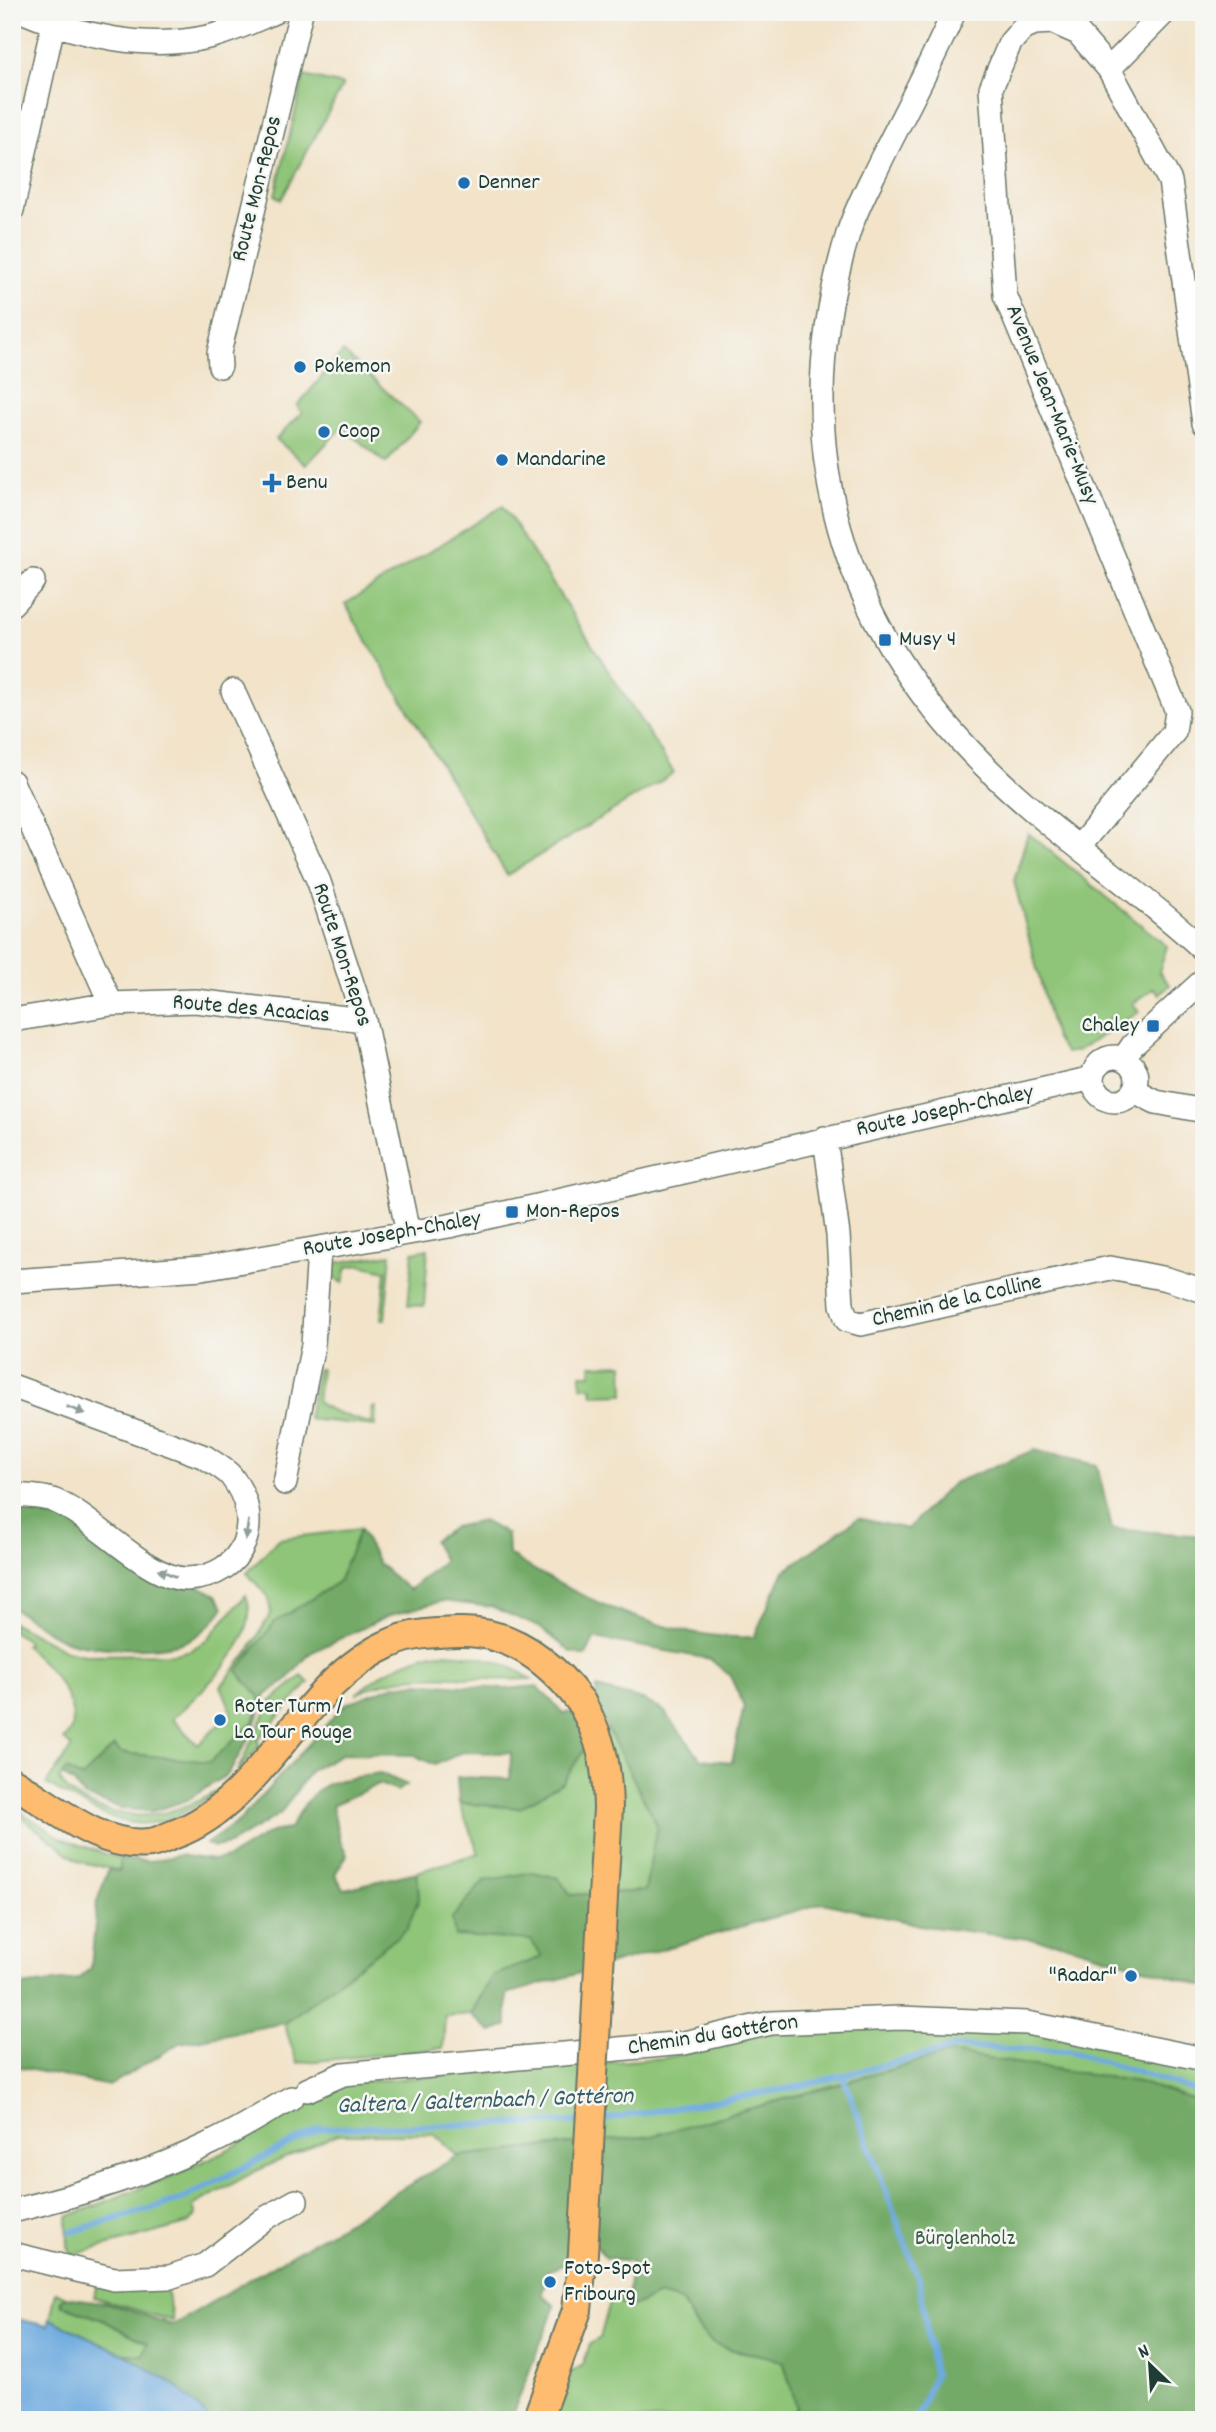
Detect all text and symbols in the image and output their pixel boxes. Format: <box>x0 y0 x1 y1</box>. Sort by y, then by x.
street label: Route Mon-Repos <box>224 113 292 265</box>
place label: Denner <box>478 167 540 200</box>
marker: Denner <box>456 175 472 191</box>
street label: Avenue Jean-Marie-Musy <box>996 300 1107 511</box>
place label: Pokemon <box>314 351 391 384</box>
marker: Pokemon <box>292 359 308 375</box>
place label: Coop <box>338 416 380 449</box>
marker: Coop <box>316 424 332 440</box>
place label: Mandarine <box>516 444 606 477</box>
marker: Mandarine <box>494 452 510 468</box>
place label: Benu <box>286 467 328 500</box>
marker: Benu <box>264 475 280 491</box>
place label: Musy 4 <box>899 624 956 657</box>
marker: Musy 4 <box>877 632 893 648</box>
street label: Route Mon-Repos <box>302 879 380 1031</box>
street label: Route des Acacias <box>171 987 331 1033</box>
place label: Chaley <box>1081 1010 1140 1043</box>
marker: Chaley <box>1145 1018 1161 1034</box>
street label: Route Joseph-Chaley <box>853 1077 1037 1147</box>
place label: Mon-Repos <box>526 1196 620 1229</box>
street label: Route Joseph-Chaley <box>300 1203 484 1267</box>
marker: Mon-Repos <box>504 1204 520 1220</box>
street label: Chemin de la Colline <box>869 1266 1045 1338</box>
one-way arrow <box>66 1404 87 1415</box>
one-way arrow <box>241 1519 252 1541</box>
one-way arrow <box>156 1568 177 1579</box>
place label: Roter Turm / La Tour Rouge <box>234 1691 352 1750</box>
marker: Roter Turm / La Tour Rouge <box>212 1712 228 1728</box>
place label: "Radar" <box>1049 1960 1117 1993</box>
marker: "Radar" <box>1123 1968 1139 1984</box>
street label: Chemin du Gottéron <box>625 2006 801 2066</box>
water label: Galtera / Galternbach / Gottéron <box>336 2080 635 2124</box>
park label: Bürglenholz <box>915 2223 1016 2256</box>
place label: Foto-Spot Fribourg <box>564 2253 651 2312</box>
marker: Foto-Spot Fribourg <box>542 2274 558 2290</box>
north arrow <box>1114 2330 1184 2400</box>
text: N <box>1134 2339 1154 2367</box>

